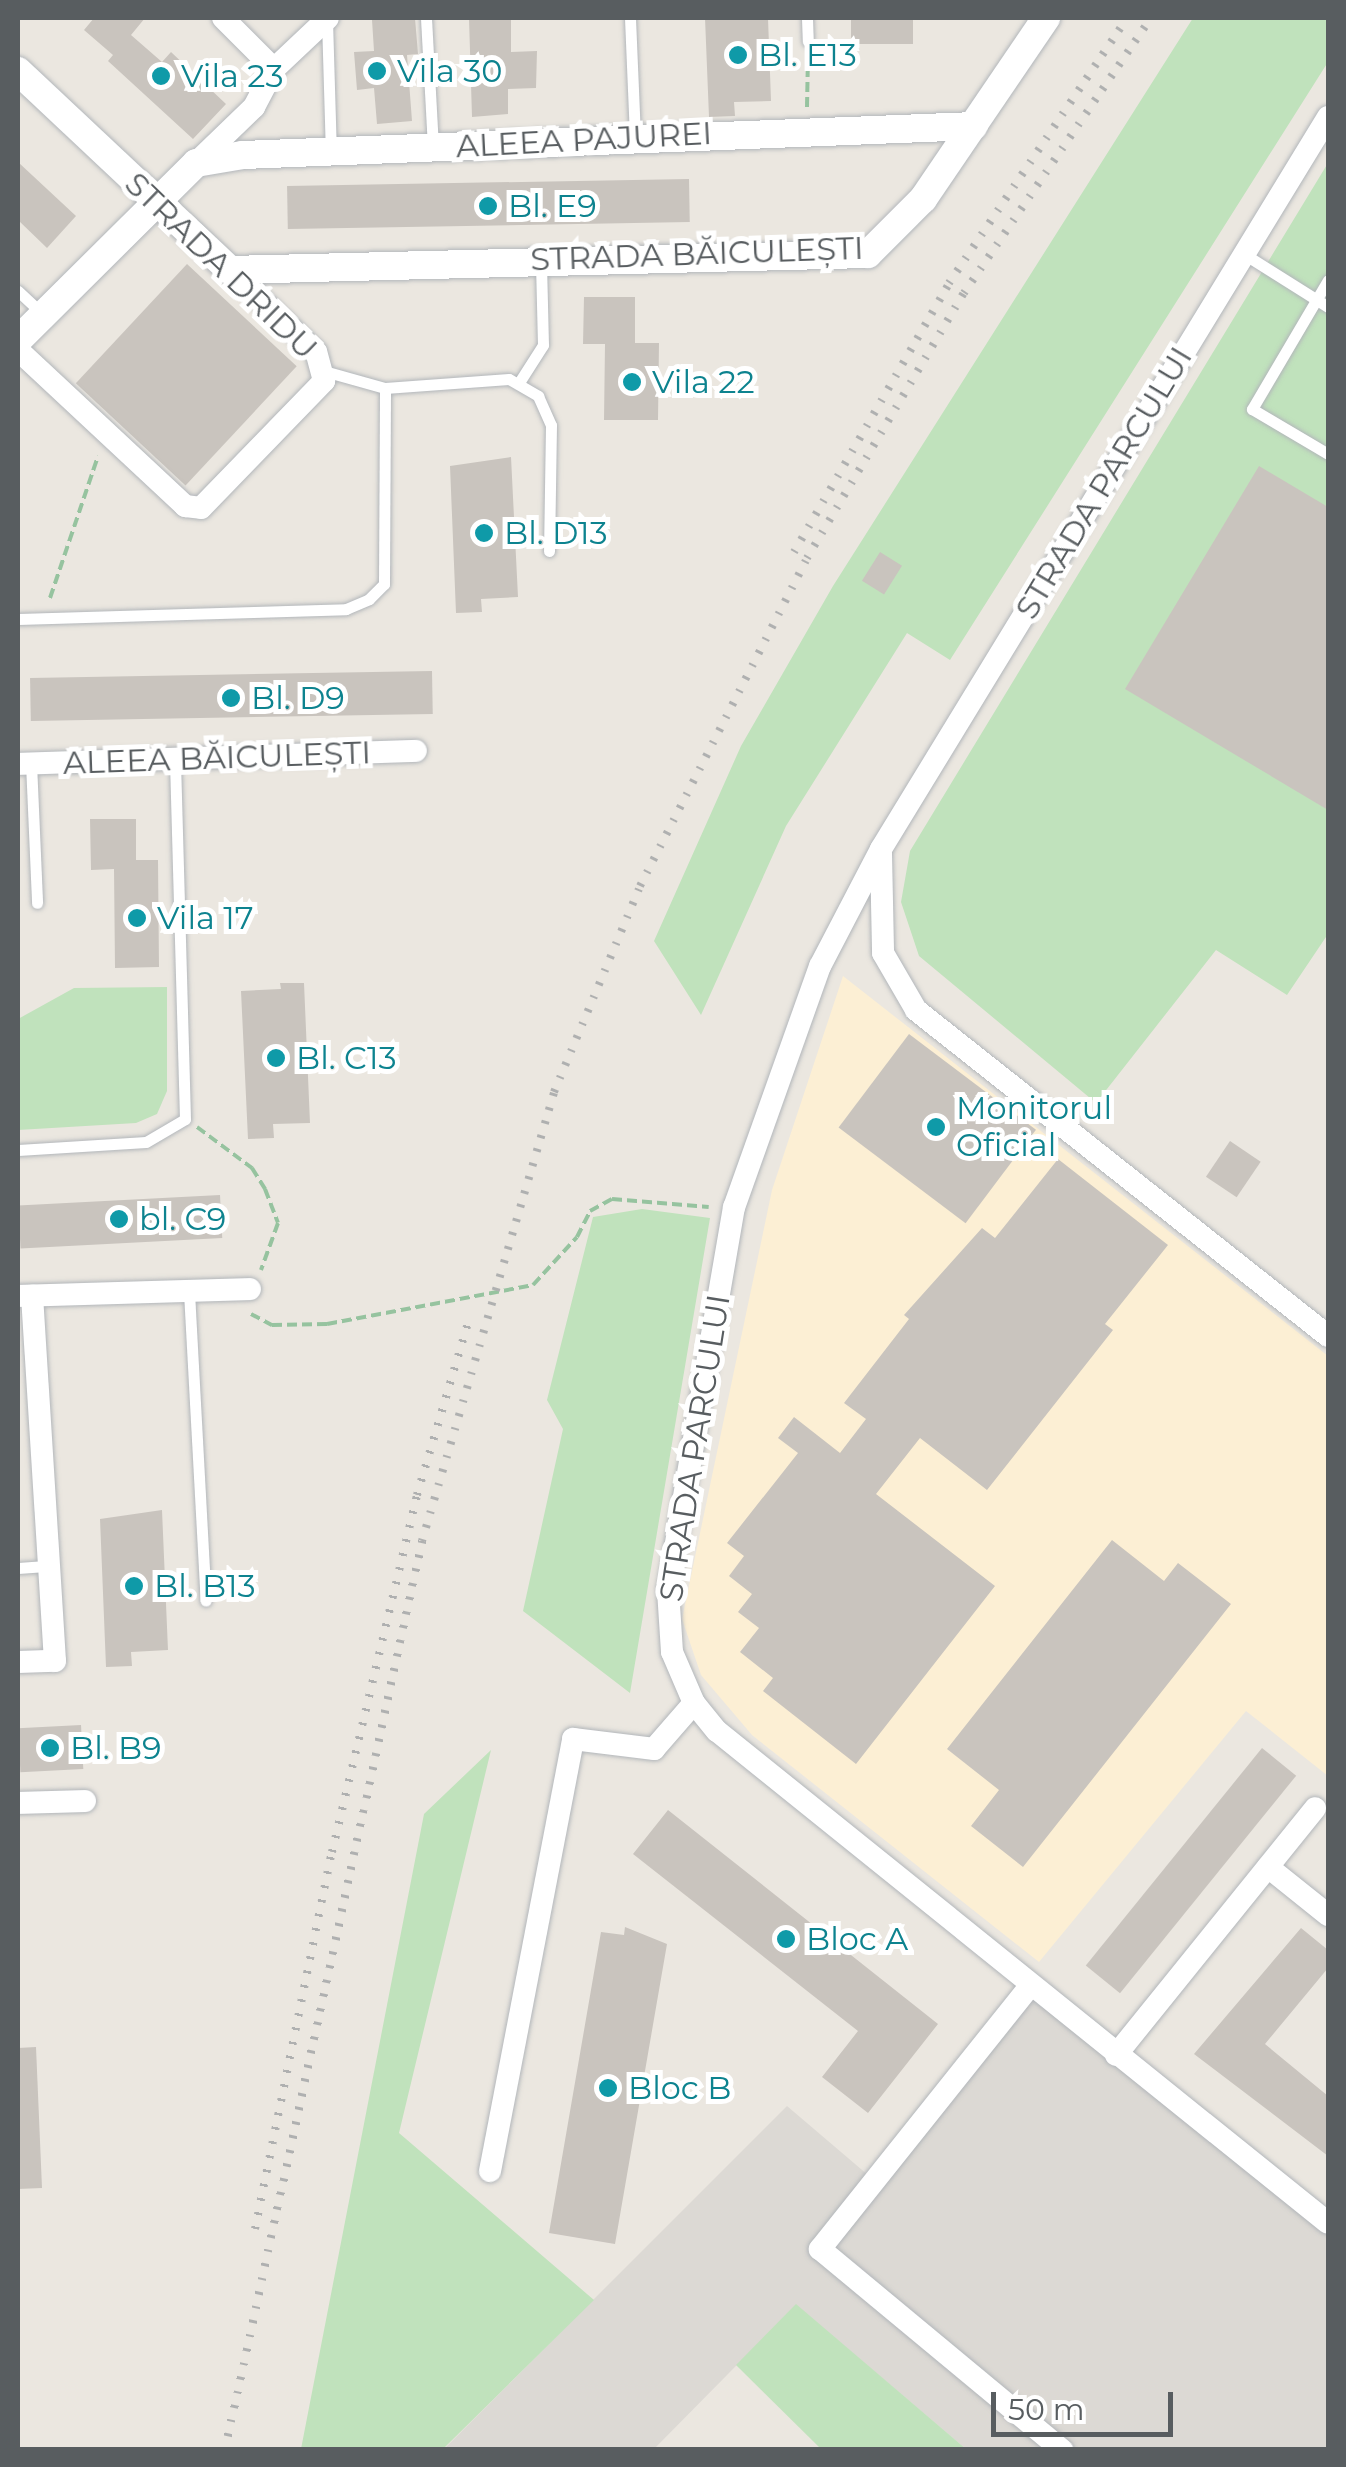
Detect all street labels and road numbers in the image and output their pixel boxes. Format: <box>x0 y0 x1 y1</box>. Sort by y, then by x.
street label: ALEEA PAJUREI <box>455 114 713 166</box>
street label: STRADA DRIDU <box>117 165 325 367</box>
street label: STRADA BĂICULEȘTI <box>530 229 864 279</box>
street label: STRADA PARCULUI <box>1008 340 1200 626</box>
street label: ALEEA BĂICULEȘTI <box>62 733 372 783</box>
street label: STRADA PARCULUI <box>652 1292 738 1604</box>

